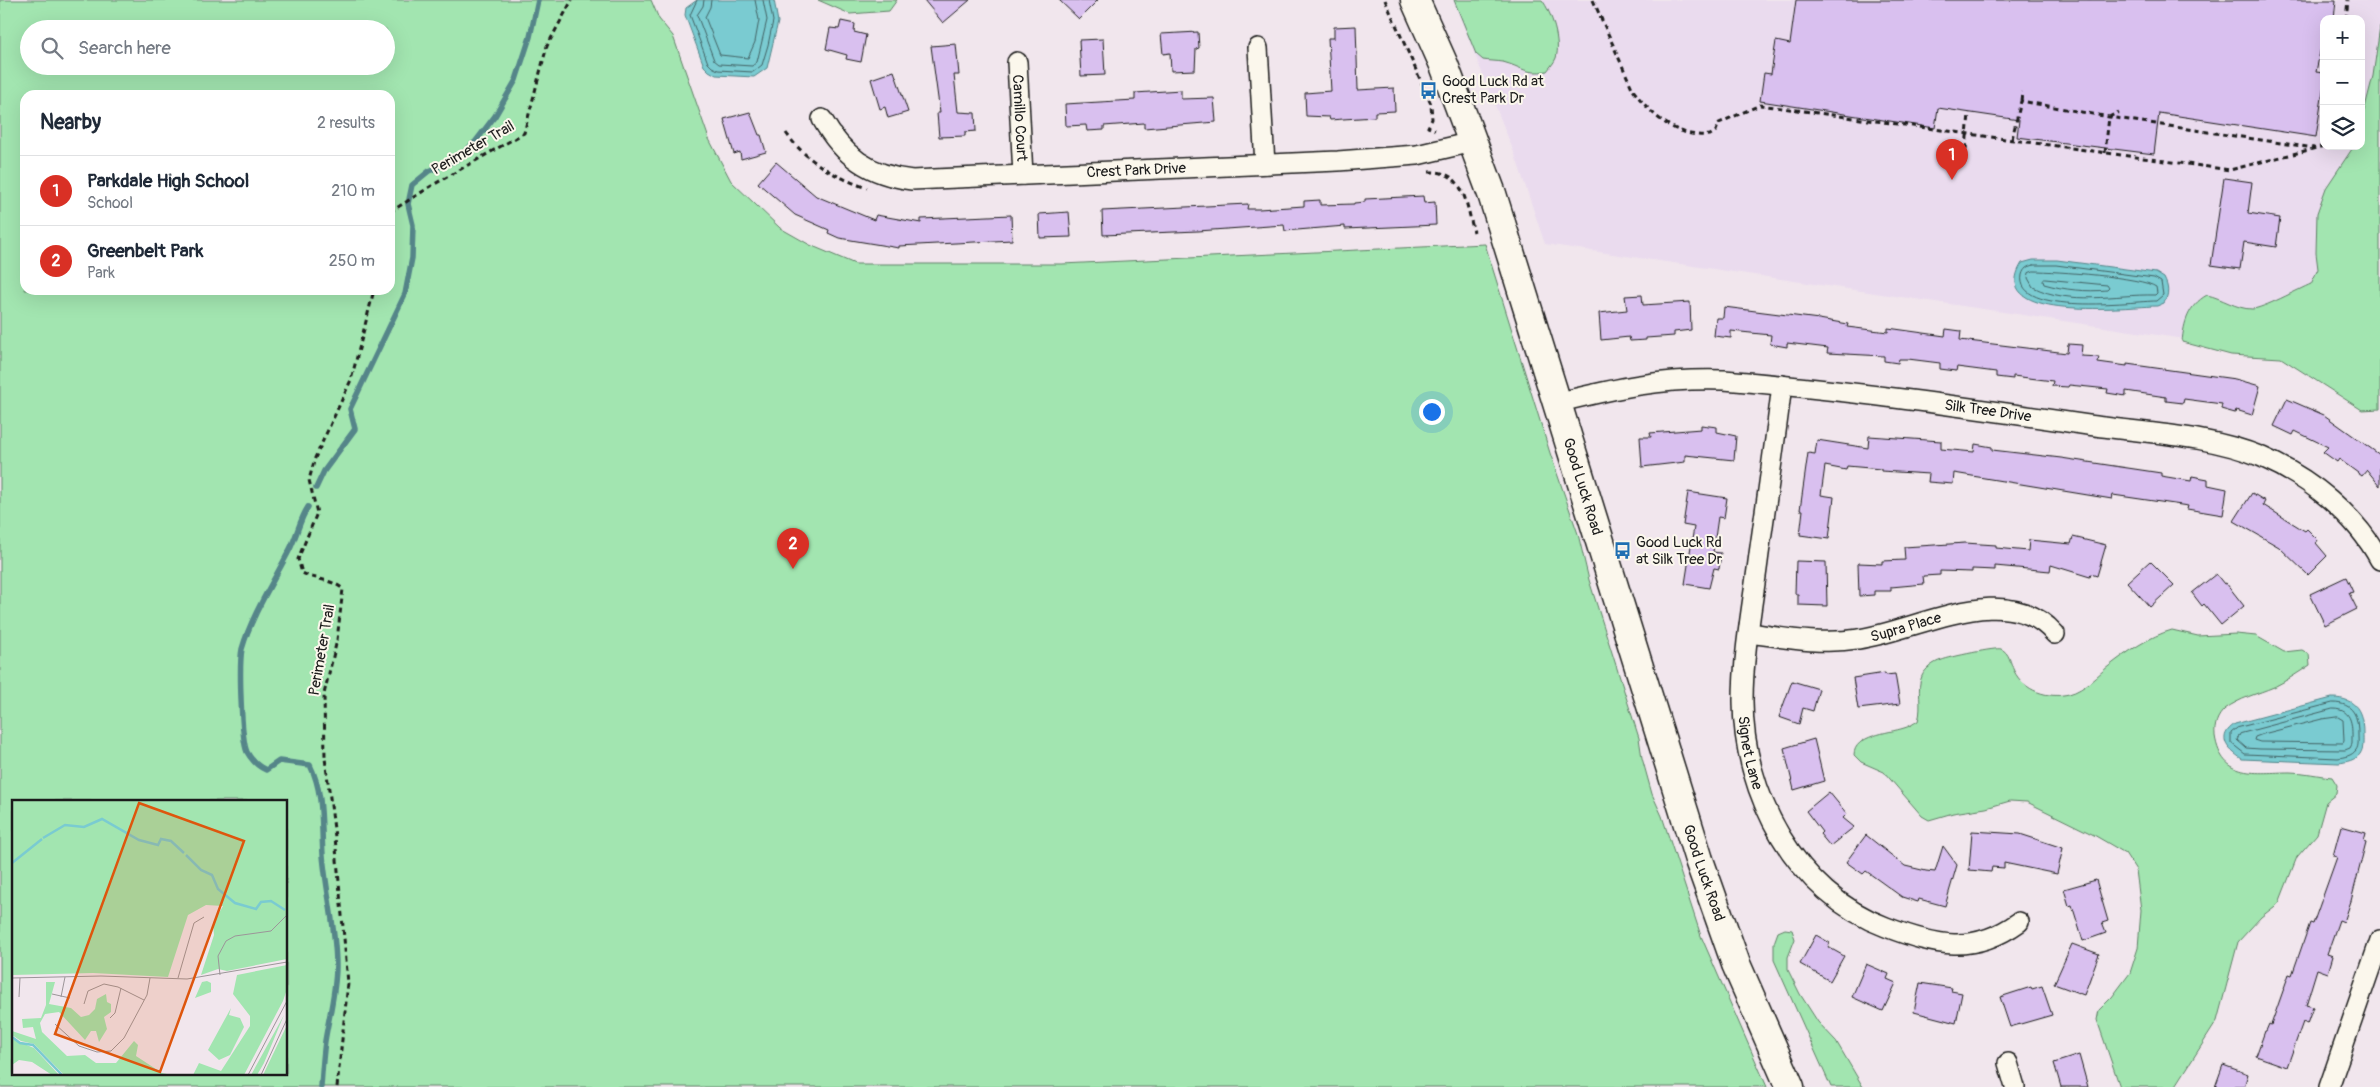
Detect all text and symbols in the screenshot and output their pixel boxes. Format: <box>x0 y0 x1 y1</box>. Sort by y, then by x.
map controls <box>2320 15 2365 150</box>
button: + <box>2320 15 2365 60</box>
search box <box>20 20 395 75</box>
icon: search <box>38 34 66 62</box>
text: Search here <box>78 36 171 60</box>
button: − <box>2320 60 2365 105</box>
place label: Good Luck Rd at Crest Park Dr <box>1442 72 1545 108</box>
street label: Camillo Court <box>1008 74 1032 163</box>
bus stop icon: Good Luck Rd at Crest Park Dr <box>1418 80 1438 100</box>
button: layers <box>2320 105 2365 150</box>
text: Nearby <box>40 109 101 136</box>
text: 2 results <box>317 113 375 133</box>
street label: Perimeter Trail <box>428 117 518 179</box>
pin: 1 <box>1936 139 1968 180</box>
street label: Crest Park Drive <box>1086 158 1187 182</box>
text: Parkdale High School <box>87 169 249 193</box>
text: 1 <box>53 181 59 201</box>
text: 210 m <box>331 181 375 201</box>
text: School <box>87 193 133 213</box>
text: Greenbelt Park <box>87 239 203 263</box>
text: 2 <box>52 251 60 271</box>
text: 250 m <box>329 251 375 271</box>
text: Park <box>87 263 115 283</box>
street label: Silk Tree Drive <box>1943 395 2033 426</box>
your location <box>1419 399 1445 425</box>
street label: Good Luck Road <box>1559 435 1607 537</box>
pin: 2 <box>777 528 809 569</box>
place label: Good Luck Rd at Silk Tree Dr <box>1636 533 1723 569</box>
bus stop icon: Good Luck Rd at Silk Tree Dr <box>1612 541 1632 561</box>
street label: Perimeter Trail <box>305 603 339 697</box>
street label: Supra Place <box>1869 608 1944 646</box>
street label: Signet Lane <box>1734 715 1768 793</box>
inset map <box>12 800 288 1074</box>
street label: Good Luck Road <box>1679 822 1729 924</box>

